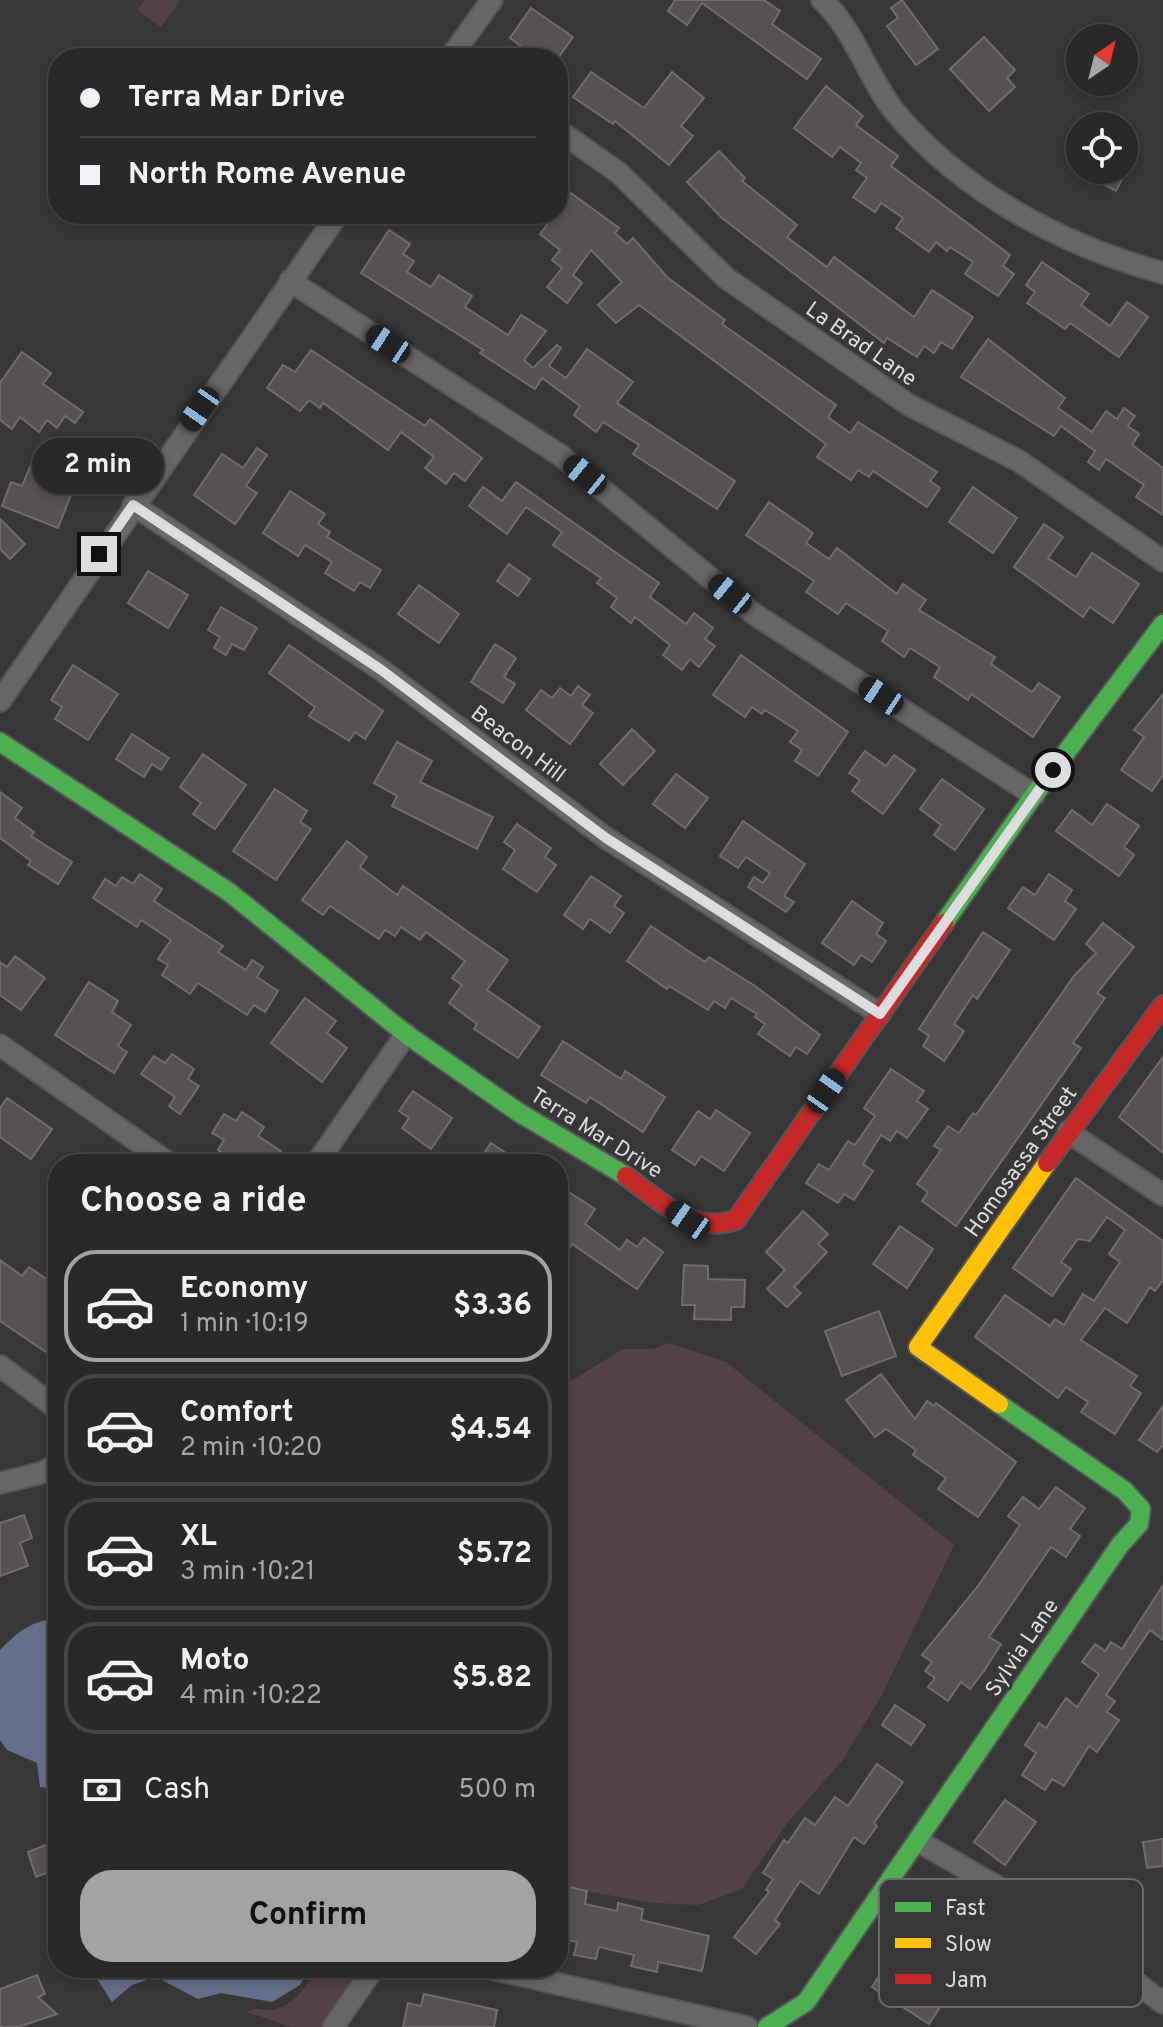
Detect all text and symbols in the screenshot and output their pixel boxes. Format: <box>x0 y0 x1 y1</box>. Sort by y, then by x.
north arrow <box>1066 24 1138 96</box>
map controls <box>1066 24 1138 184</box>
text: Terra Mar Drive <box>128 80 345 117</box>
button: locate <box>1066 112 1138 184</box>
text: North Rome Avenue <box>128 157 406 194</box>
street label: La Brad Lane <box>800 297 921 393</box>
car <box>361 321 415 367</box>
car <box>176 382 224 436</box>
callout: 2 min <box>33 438 165 494</box>
text: 2 min <box>64 449 132 482</box>
car <box>559 451 611 499</box>
route end <box>81 536 117 572</box>
car <box>704 570 756 618</box>
car <box>854 673 908 719</box>
street label: Beacon Hill <box>465 701 570 789</box>
route start <box>1035 752 1071 788</box>
car <box>802 1064 850 1118</box>
street label: Homosassa Street <box>960 1082 1084 1243</box>
street label: Terra Mar Drive <box>525 1083 667 1186</box>
text: Choose a ride <box>80 1179 306 1225</box>
car <box>661 1196 715 1244</box>
icon: car <box>84 1270 156 1342</box>
text: Economy <box>180 1271 308 1308</box>
text: $3.36 <box>453 1288 532 1325</box>
text: 1 min · 10:19 <box>180 1308 309 1341</box>
icon: car <box>84 1394 156 1466</box>
text: Comfort <box>180 1395 293 1432</box>
text: $4.54 <box>449 1412 532 1449</box>
text: 2 min · 10:20 <box>180 1432 322 1465</box>
icon: car <box>84 1518 156 1590</box>
text: XL <box>180 1519 217 1556</box>
text: $5.72 <box>457 1536 532 1573</box>
text: 3 min · 10:21 <box>180 1556 315 1589</box>
street label: Sylvia Lane <box>980 1594 1066 1703</box>
icon: car <box>84 1642 156 1714</box>
text: Moto <box>180 1643 250 1680</box>
text: $5.82 <box>452 1660 532 1697</box>
text: 4 min · 10:22 <box>180 1680 322 1713</box>
icon: cash <box>80 1768 124 1812</box>
text: Cash <box>144 1772 210 1809</box>
text: 500 m <box>459 1774 536 1807</box>
button: Confirm <box>80 1870 536 1962</box>
legend <box>879 1879 1143 2007</box>
text: Fast <box>945 1896 986 1923</box>
text: Slow <box>945 1932 992 1959</box>
text: Jam <box>945 1968 988 1995</box>

